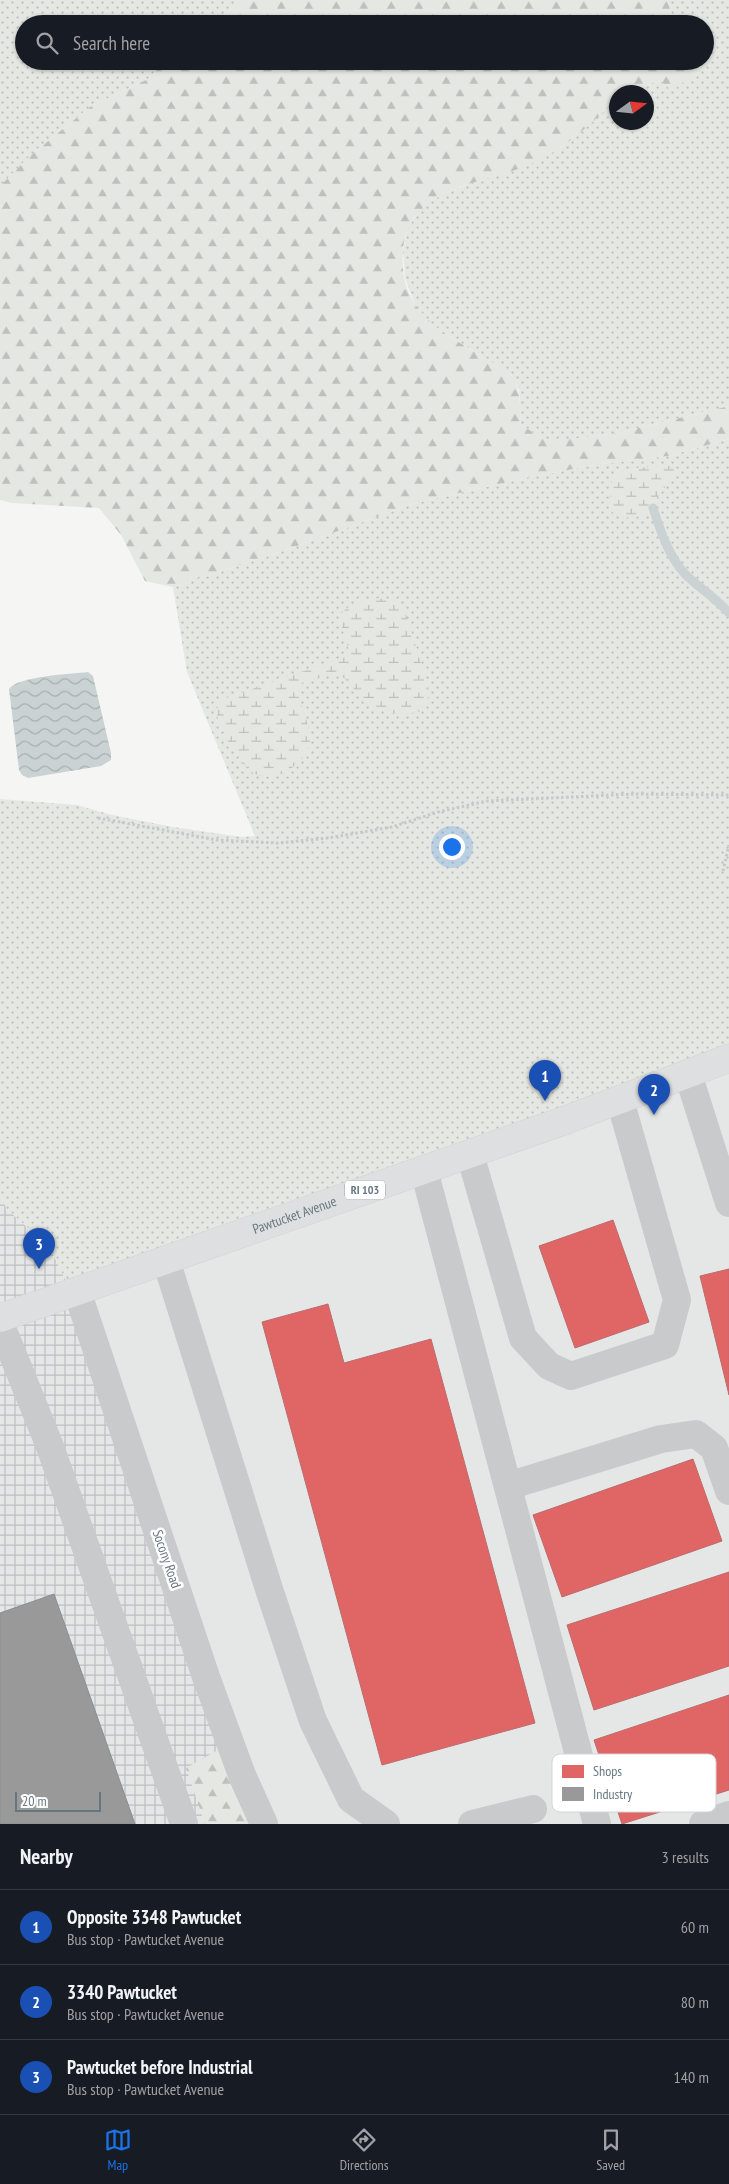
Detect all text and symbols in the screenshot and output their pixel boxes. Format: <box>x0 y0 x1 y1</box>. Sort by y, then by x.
search box <box>15 15 714 70</box>
icon: search <box>33 29 61 57</box>
text: Search here <box>73 31 150 55</box>
north arrow <box>609 85 654 130</box>
your location <box>439 834 465 860</box>
pin: 1 <box>529 1060 561 1101</box>
pin: 2 <box>638 1074 670 1115</box>
road number: RI 103 <box>345 1180 385 1200</box>
street label: Pawtucket Avenue <box>250 1192 339 1238</box>
pin: 3 <box>23 1228 55 1269</box>
street label: Socony Road <box>149 1527 185 1591</box>
legend <box>552 1754 716 1812</box>
text: Shops <box>593 1762 622 1780</box>
text: Industry <box>593 1785 633 1803</box>
scale bar <box>15 1789 101 1812</box>
text: 20 m <box>22 1792 47 1810</box>
text: Nearby <box>20 1843 73 1870</box>
text: 3 results <box>662 1847 709 1867</box>
text: Opposite 3348 Pawtucket <box>67 1905 241 1929</box>
text: 1 <box>32 1917 40 1937</box>
text: 60 m <box>681 1917 709 1937</box>
text: Bus stop · Pawtucket Avenue <box>67 1929 224 1949</box>
text: 3340 Pawtucket <box>67 1980 177 2004</box>
text: 2 <box>32 1992 40 2012</box>
text: 80 m <box>681 1992 709 2012</box>
text: Bus stop · Pawtucket Avenue <box>67 2004 224 2024</box>
text: Pawtucket before Industrial <box>67 2055 253 2079</box>
text: 3 <box>32 2067 40 2087</box>
text: 140 m <box>674 2067 709 2087</box>
text: Bus stop · Pawtucket Avenue <box>67 2079 224 2099</box>
tab: Map <box>104 2126 132 2174</box>
tab: Directions <box>340 2126 388 2174</box>
tab: Saved <box>596 2126 625 2174</box>

